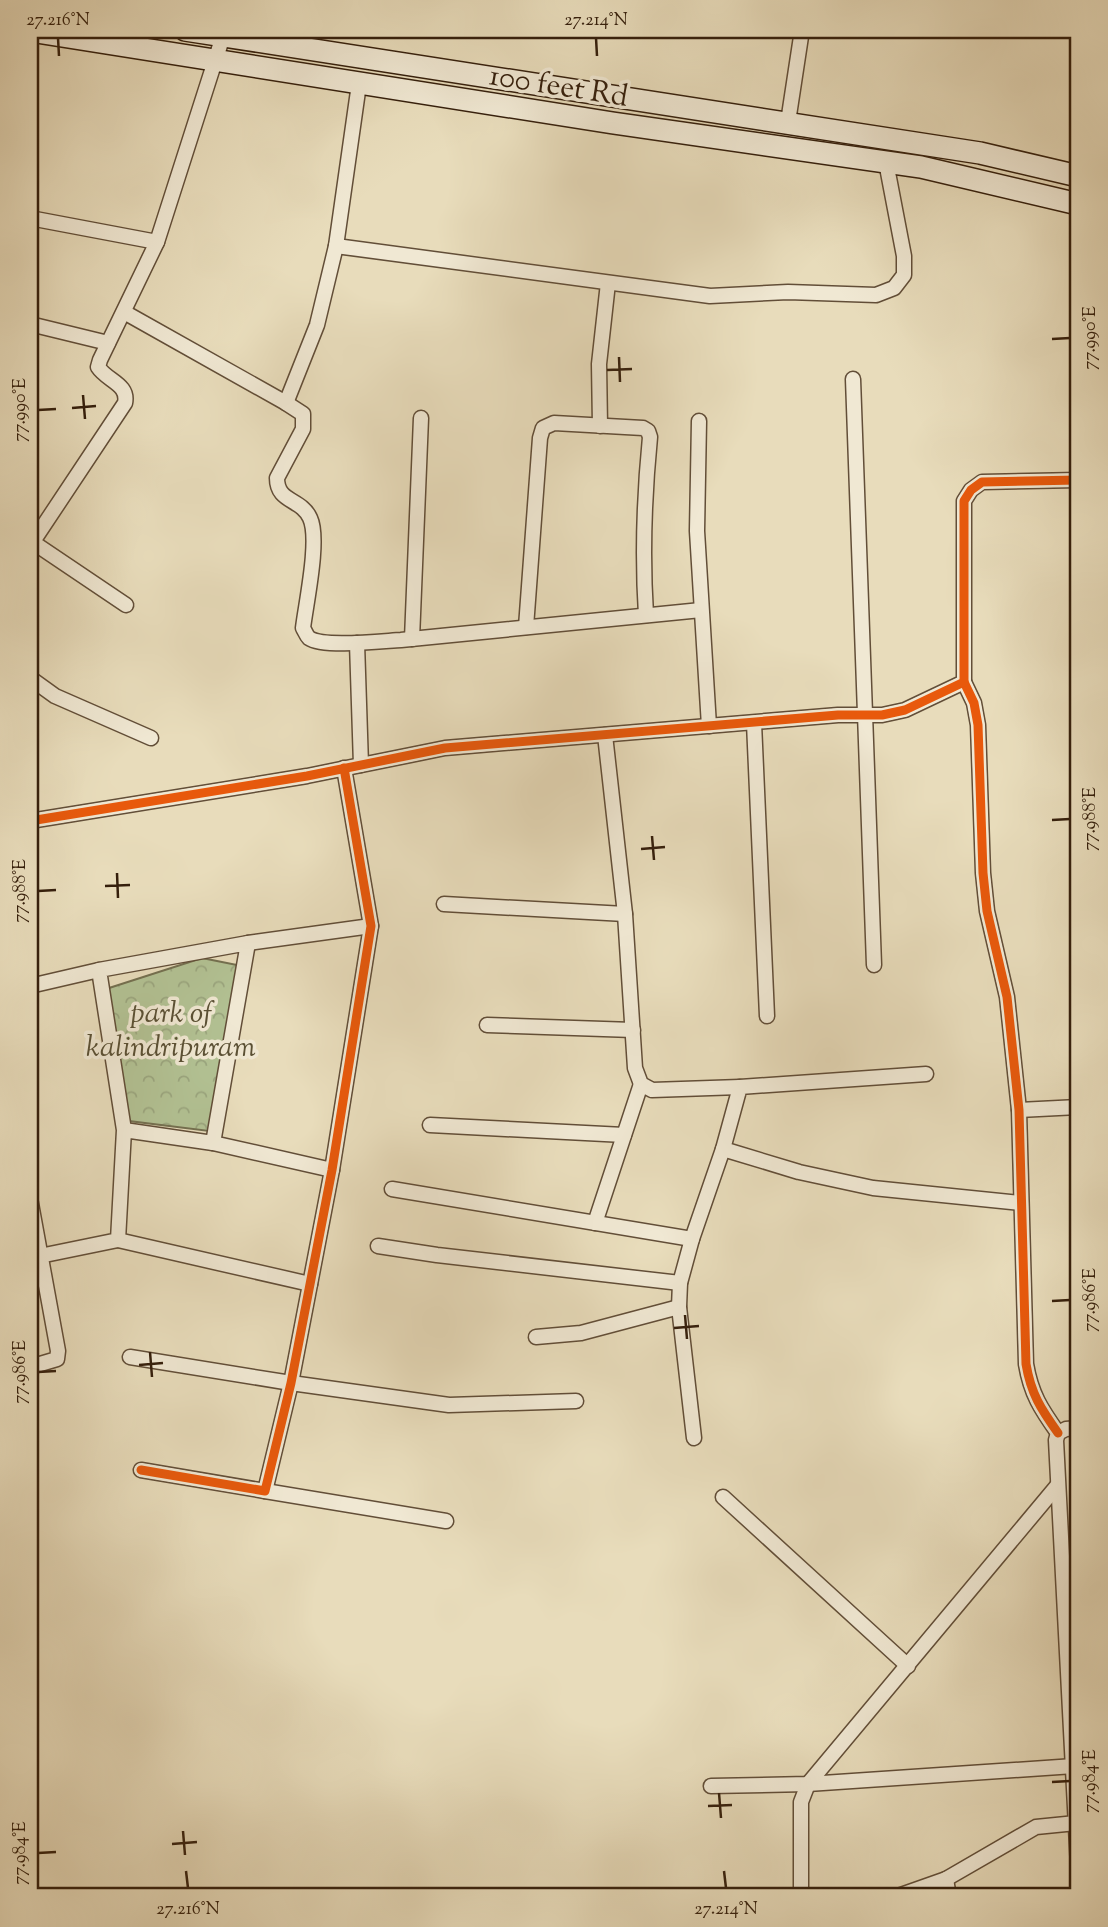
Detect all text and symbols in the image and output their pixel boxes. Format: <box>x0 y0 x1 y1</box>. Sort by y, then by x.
text: 27.216°N <box>26 8 90 34</box>
text: 27.214°N <box>564 8 628 34</box>
street label: 100 feet Rd <box>486 55 631 120</box>
text: 77.990°E <box>1078 306 1104 370</box>
text: 77.990°E <box>8 378 34 442</box>
text: 77.988°E <box>1078 787 1104 851</box>
text: 77.988°E <box>8 859 34 923</box>
park label: park of kalindripuram <box>86 993 256 1070</box>
text: 77.986°E <box>1078 1268 1104 1332</box>
text: 77.986°E <box>8 1340 34 1404</box>
text: 77.984°E <box>1078 1749 1104 1813</box>
text: 77.984°E <box>8 1821 34 1885</box>
text: 27.216°N <box>156 1897 220 1923</box>
text: 27.214°N <box>694 1897 758 1923</box>

